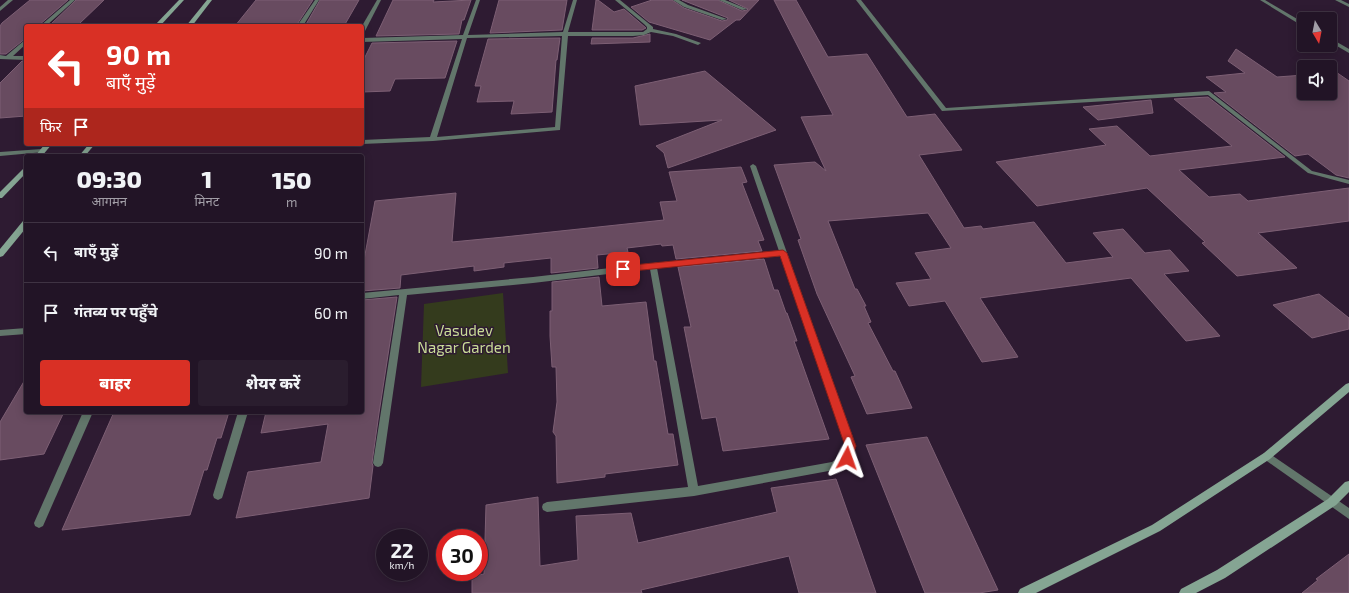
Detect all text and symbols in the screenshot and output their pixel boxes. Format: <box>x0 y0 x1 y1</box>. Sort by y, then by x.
north arrow <box>1297 12 1337 52</box>
map controls <box>1297 12 1337 100</box>
text: 90 m <box>106 37 171 71</box>
icon: left <box>40 40 92 92</box>
button: sound <box>1297 60 1337 100</box>
text: बाएँ मुड़ें <box>106 71 155 93</box>
icon: arrive <box>70 116 92 138</box>
text: फिर <box>40 117 62 135</box>
text: 09:30 <box>76 164 142 193</box>
text: 1 <box>201 164 212 193</box>
text: 150 <box>272 165 312 194</box>
text: आगमन <box>91 193 127 209</box>
text: मिनट <box>194 193 219 209</box>
text: m <box>286 194 297 210</box>
icon: left <box>40 242 62 264</box>
text: बाएँ मुड़ें <box>74 242 118 260</box>
text: 90 m <box>314 244 348 262</box>
pin <box>606 252 640 286</box>
icon: arrive <box>612 258 634 280</box>
icon: arrive <box>40 302 62 324</box>
text: गंतव्य पर पहुँचे <box>74 302 158 320</box>
text: 60 m <box>314 304 348 322</box>
park label: Vasudev Nagar Garden <box>417 321 511 356</box>
button: बाहर <box>40 360 190 406</box>
button: शेयर करें <box>198 360 348 406</box>
position arrow <box>826 437 868 479</box>
speed limit sign: 30 <box>436 529 488 581</box>
text: 22 <box>390 538 414 562</box>
text: km/h <box>390 559 414 571</box>

